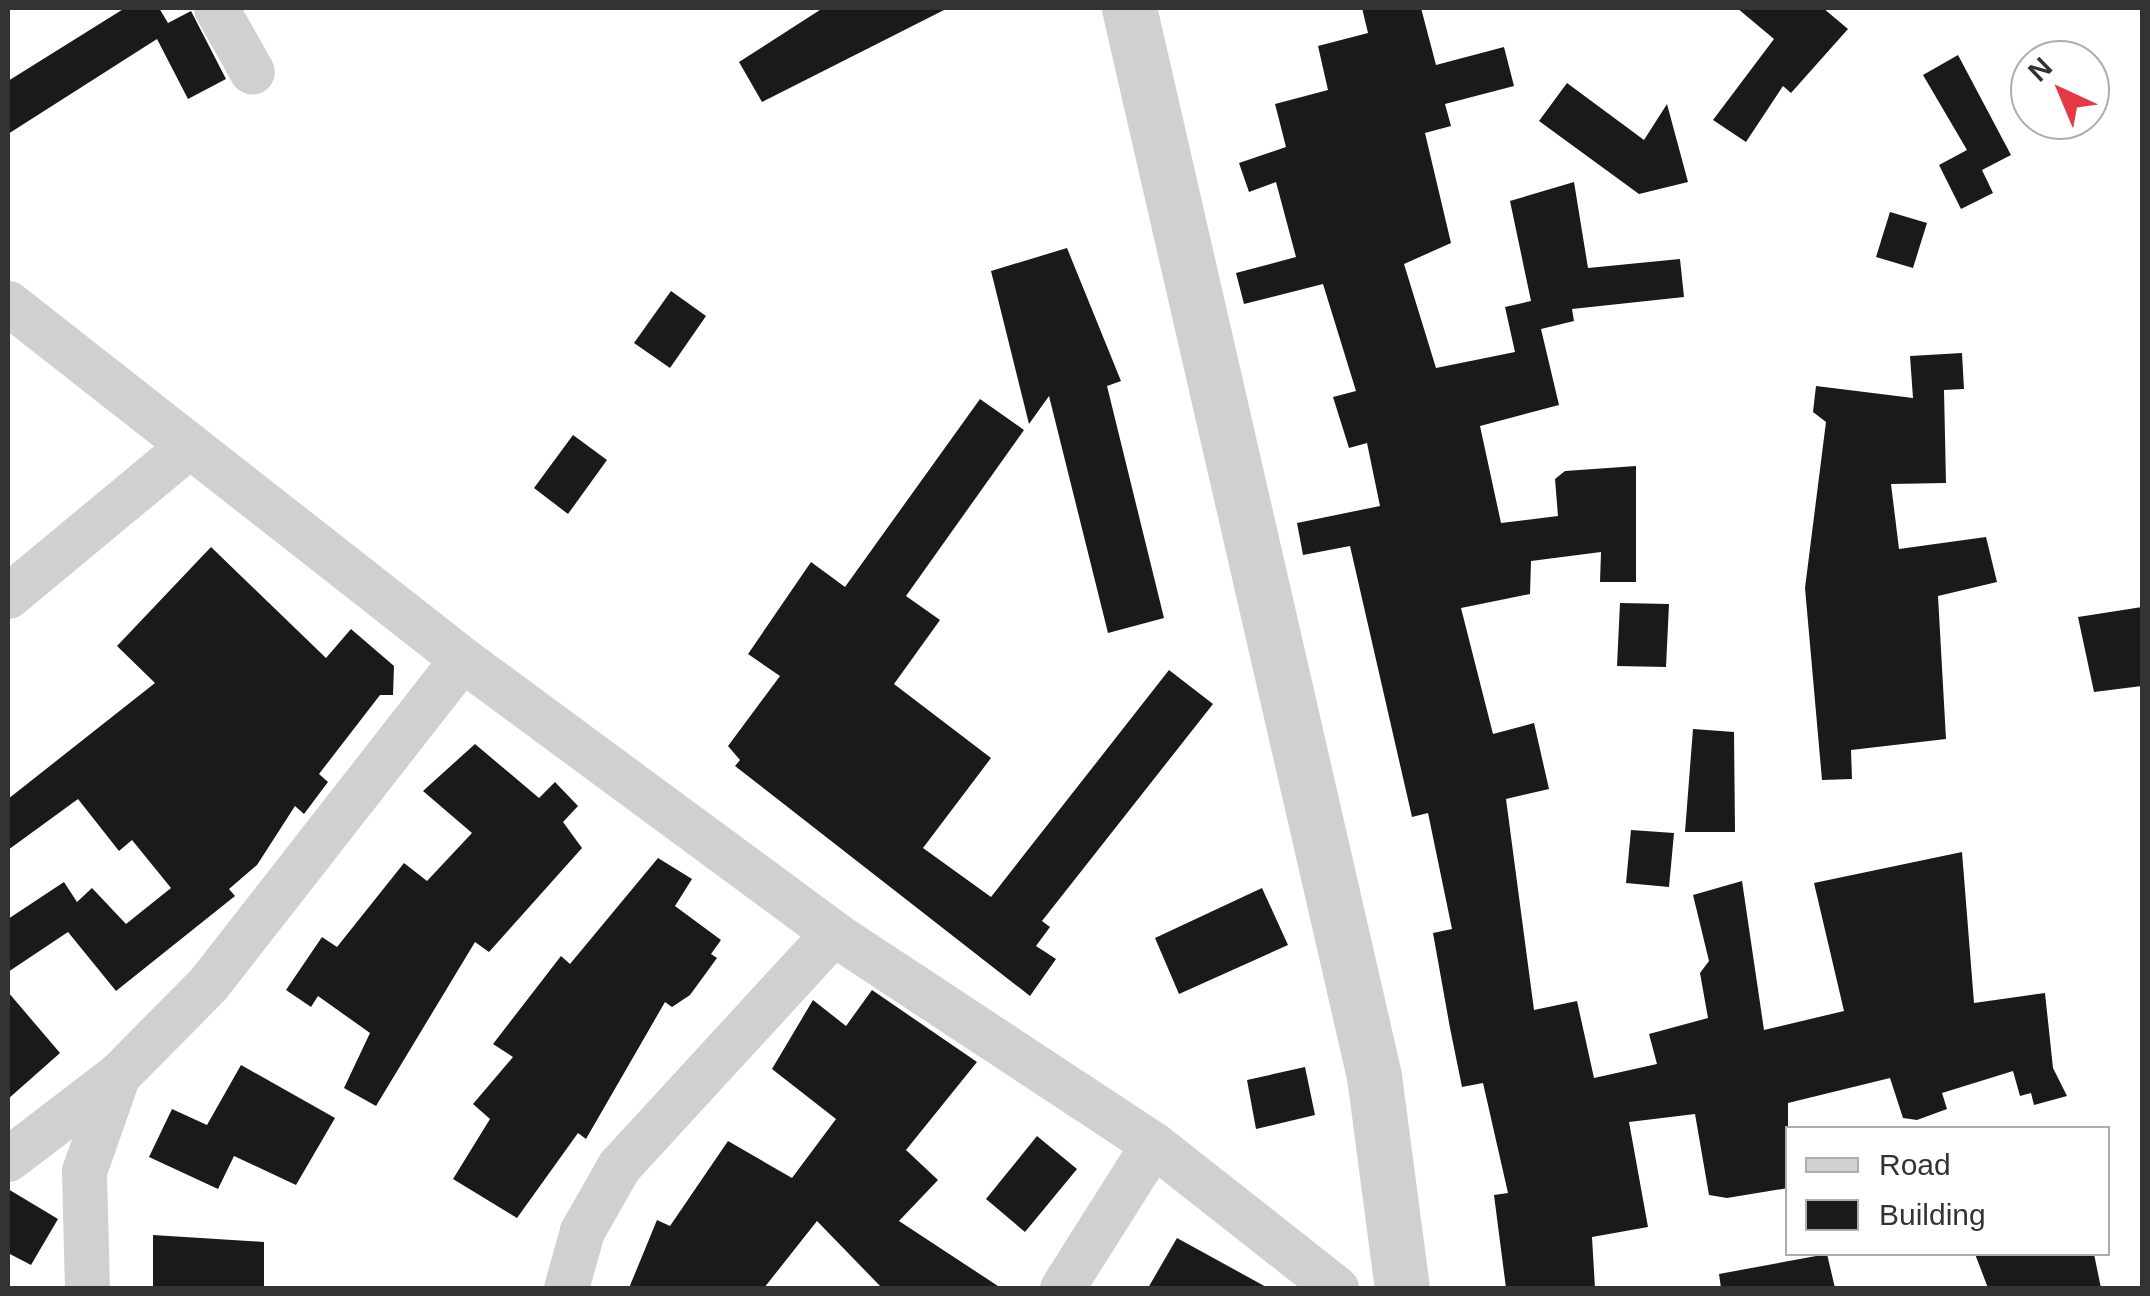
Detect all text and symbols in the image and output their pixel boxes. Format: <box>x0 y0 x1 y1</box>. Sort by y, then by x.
north arrow <box>2010 40 2110 140</box>
text: N <box>2022 51 2058 88</box>
legend <box>1785 1126 2110 1256</box>
text: Road <box>1879 1148 1951 1181</box>
text: Building <box>1879 1198 1986 1231</box>

